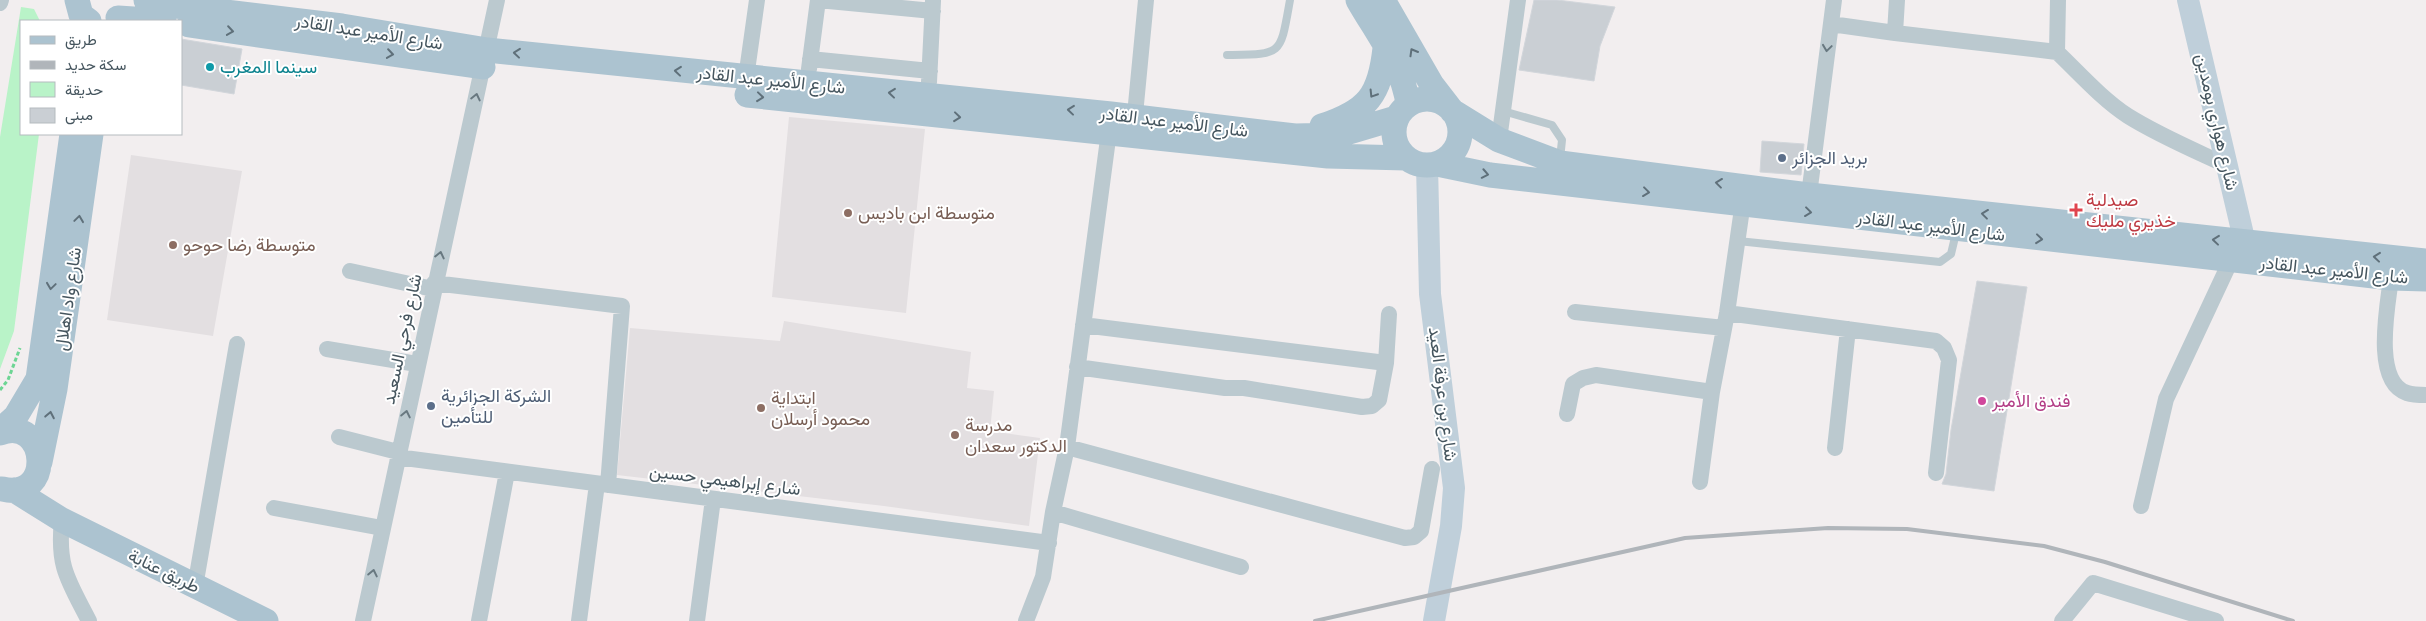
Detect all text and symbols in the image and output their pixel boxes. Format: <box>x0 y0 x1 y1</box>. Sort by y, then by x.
street label: شارع الأمير عبد القادر <box>292 9 445 56</box>
legend <box>20 20 182 135</box>
one-way arrow <box>225 25 234 35</box>
text: طريق <box>65 31 97 50</box>
one-way arrow <box>1823 44 1833 53</box>
one-way arrow <box>386 48 395 58</box>
one-way arrow <box>513 48 521 59</box>
one-way arrow <box>1409 48 1419 57</box>
street label: شارع هواري بومدين <box>2187 52 2243 193</box>
text: سكة حديد <box>65 56 126 74</box>
place label: سينما المغرب <box>220 56 317 78</box>
marker: سينما المغرب <box>204 61 216 73</box>
street label: شارع الأمير عبد القادر <box>694 61 846 100</box>
one-way arrow <box>674 65 682 76</box>
text: حديقة <box>65 81 103 99</box>
one-way arrow <box>888 88 896 99</box>
one-way arrow <box>1369 89 1379 98</box>
one-way arrow <box>757 91 765 102</box>
one-way arrow <box>470 92 481 101</box>
street label: شارع الأمير عبد القادر <box>1097 102 1250 143</box>
one-way arrow <box>1067 105 1075 116</box>
text: مبنى <box>65 106 93 125</box>
one-way arrow <box>953 111 961 122</box>
place label: بريد الجزائر <box>1791 147 1868 169</box>
marker: بريد الجزائر <box>1776 152 1788 164</box>
one-way arrow <box>1481 168 1489 178</box>
one-way arrow <box>1715 178 1723 189</box>
one-way arrow <box>1643 186 1651 197</box>
place label: صيدلية خذيري مليك <box>2086 189 2176 236</box>
place label: متوسطة ابن باديس <box>858 202 995 224</box>
marker: صيدلية خذيري مليك <box>2070 204 2082 216</box>
one-way arrow <box>1804 206 1812 217</box>
street label: شارع الأمير عبد القادر <box>1854 206 2007 247</box>
marker: متوسطة ابن باديس <box>842 207 854 219</box>
one-way arrow <box>1981 209 1989 220</box>
one-way arrow <box>73 215 84 223</box>
one-way arrow <box>2035 233 2043 244</box>
place label: متوسطة رضا حوحو <box>183 234 315 256</box>
one-way arrow <box>2211 235 2219 246</box>
marker: متوسطة رضا حوحو <box>167 239 179 251</box>
street label: شارع واد اهلال <box>50 246 87 352</box>
one-way arrow <box>435 251 445 260</box>
street label: شارع الأمير عبد القادر <box>2257 251 2409 290</box>
one-way arrow <box>2373 252 2381 263</box>
street label: شارع فرحي السعيد <box>377 272 430 407</box>
one-way arrow <box>46 282 57 290</box>
street label: شارع بن عرفة العيد <box>1423 326 1462 462</box>
place label: الشركة الجزائرية للتأمين <box>441 385 551 428</box>
place label: ابتداية محمود أرسلان <box>771 387 870 430</box>
place label: فندق الأمير <box>1991 390 2070 412</box>
marker: فندق الأمير <box>1976 395 1988 407</box>
marker: الشركة الجزائرية للتأمين <box>425 400 437 412</box>
marker: ابتداية محمود أرسلان <box>755 402 767 414</box>
one-way arrow <box>44 410 55 419</box>
one-way arrow <box>400 410 411 419</box>
place label: مدرسة الدكتور سعدان <box>965 414 1067 457</box>
marker: مدرسة الدكتور سعدان <box>949 429 961 441</box>
street label: شارع إبراهيمي حسين <box>648 460 802 504</box>
street label: طريق عنابة <box>125 544 203 598</box>
one-way arrow <box>367 569 378 578</box>

